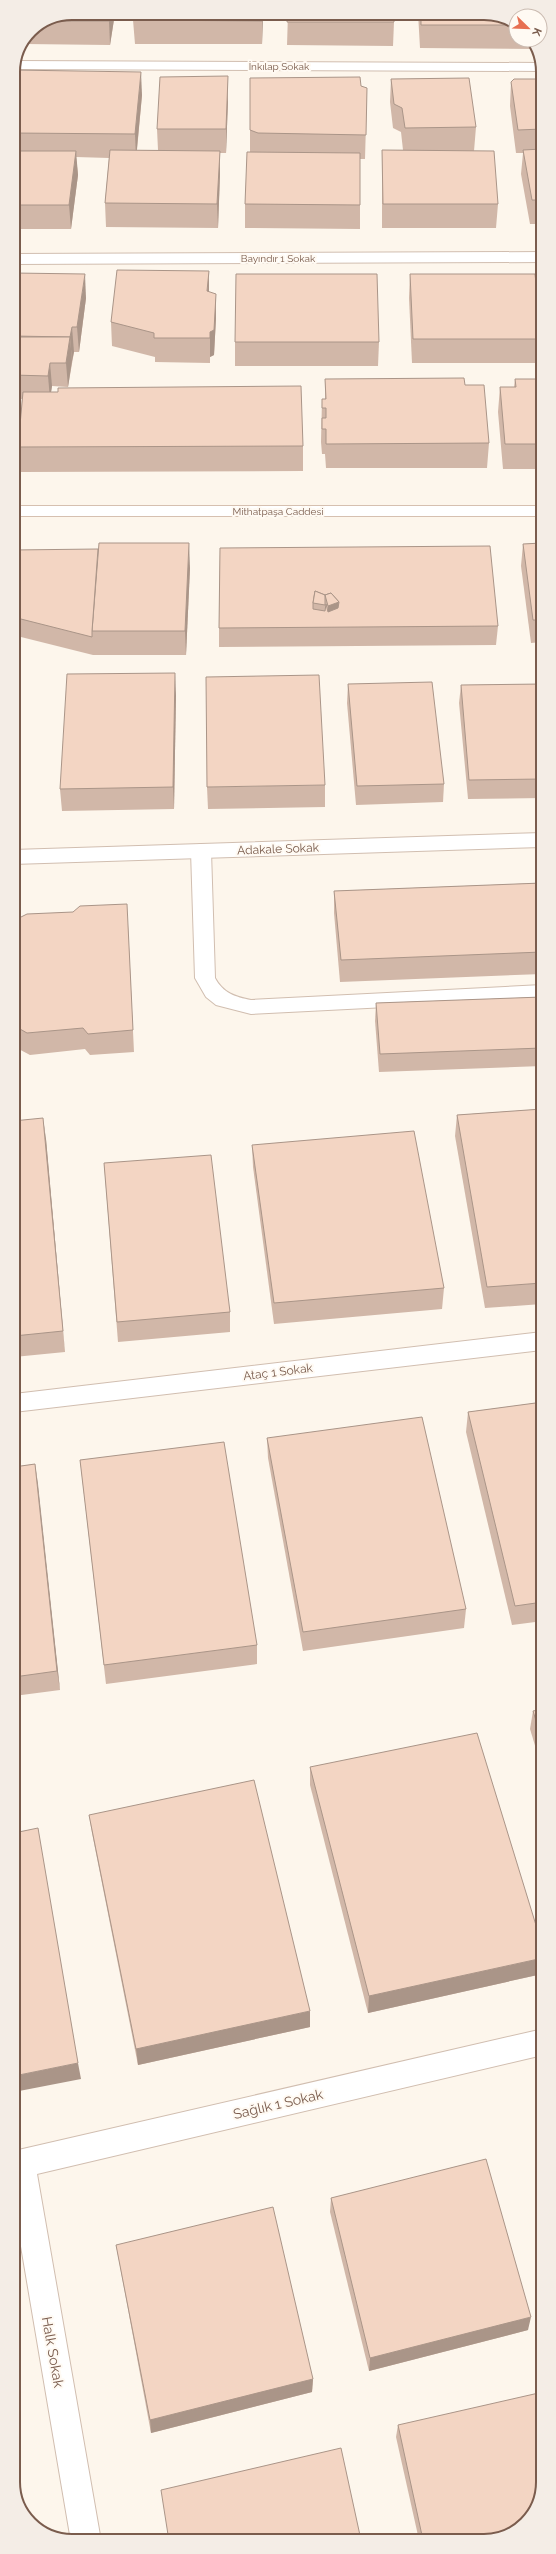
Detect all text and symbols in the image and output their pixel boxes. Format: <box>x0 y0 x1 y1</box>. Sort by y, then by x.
north arrow <box>508 8 548 48</box>
text: K <box>529 26 544 38</box>
street label: İnkılap Sokak <box>249 61 310 72</box>
street label: Bayındır 1 Sokak <box>241 253 316 264</box>
street label: Mithatpaşa Caddesi <box>233 506 323 517</box>
street label: Adakale Sokak <box>237 841 320 857</box>
street label: Ataç 1 Sokak <box>242 1361 314 1383</box>
street label: Sağlık 1 Sokak <box>232 2086 325 2122</box>
street label: Halk Sokak <box>39 2315 67 2389</box>

